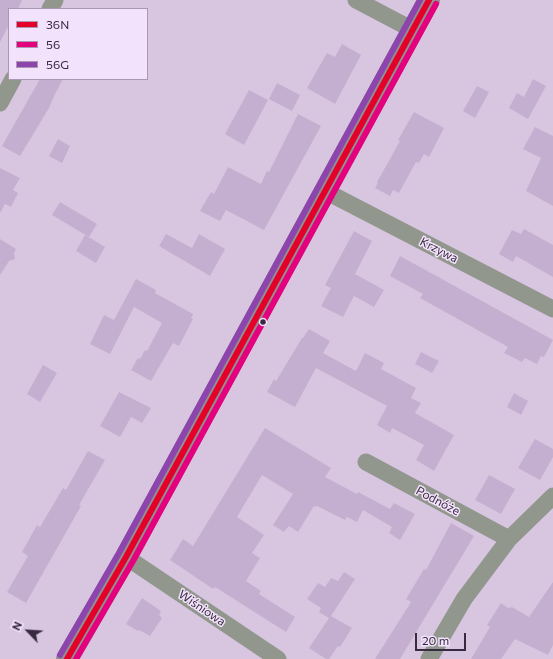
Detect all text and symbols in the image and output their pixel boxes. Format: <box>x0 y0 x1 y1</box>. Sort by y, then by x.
legend <box>8 8 148 80</box>
text: 36N <box>46 17 69 31</box>
text: 56 <box>46 37 60 51</box>
text: 56G <box>46 57 69 71</box>
street label: Krzywa <box>418 234 460 266</box>
unlabelled marker <box>258 317 268 327</box>
street label: Podnóże <box>414 483 462 519</box>
street label: Wiśniowa <box>176 587 228 629</box>
north arrow <box>8 611 48 651</box>
text: N <box>9 619 24 632</box>
scale bar <box>417 625 468 651</box>
text: 20 m <box>422 633 449 647</box>

